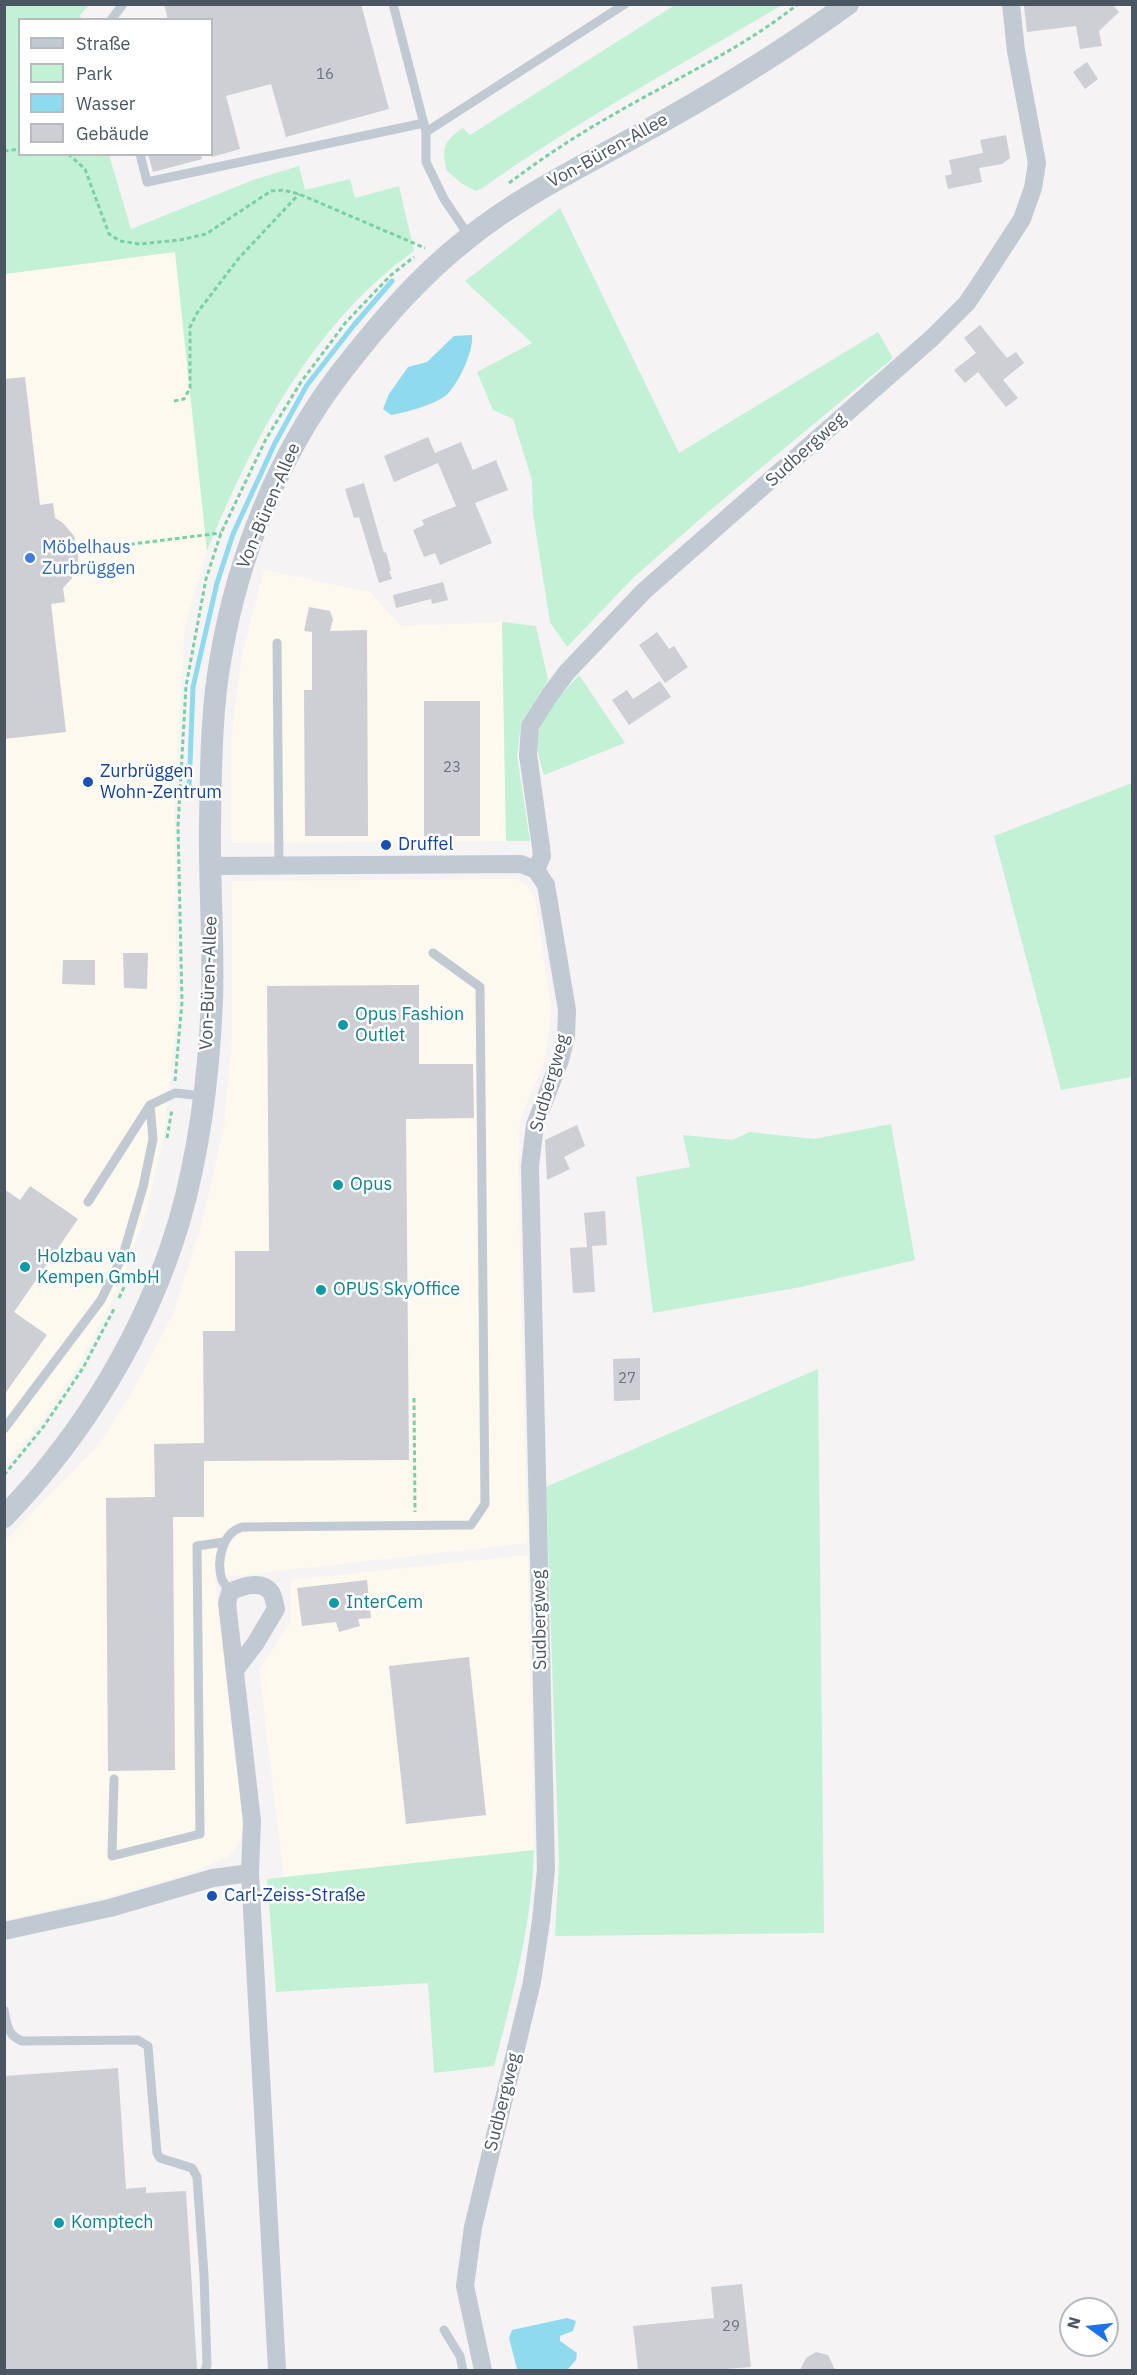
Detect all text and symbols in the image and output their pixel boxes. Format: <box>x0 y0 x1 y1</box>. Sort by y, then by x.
legend <box>18 18 213 156</box>
text: Straße <box>76 32 130 55</box>
text: Park <box>76 62 112 85</box>
house number: 16 <box>316 66 334 84</box>
text: Wasser <box>76 92 135 115</box>
street label: Von-Büren-Allee <box>544 109 672 193</box>
text: Gebäude <box>76 122 149 145</box>
street label: Sudbergweg <box>761 408 851 492</box>
street label: Von-Büren-Allee <box>233 440 305 572</box>
place label: Möbelhaus Zurbrüggen <box>42 537 135 580</box>
marker: Möbelhaus Zurbrüggen <box>23 551 37 565</box>
house number: 23 <box>443 759 461 777</box>
place label: Zurbrüggen Wohn-Zentrum <box>100 761 222 804</box>
marker: Zurbrüggen Wohn-Zentrum <box>81 775 95 789</box>
place label: Druffel <box>398 834 453 856</box>
marker: Druffel <box>379 838 393 852</box>
street label: Von-Büren-Allee <box>196 915 222 1051</box>
place label: Opus Fashion Outlet <box>355 1004 464 1046</box>
marker: Opus Fashion Outlet <box>336 1018 350 1032</box>
street label: Sudbergweg <box>526 1032 574 1134</box>
place label: Opus <box>350 1174 392 1196</box>
marker: Opus <box>331 1178 345 1192</box>
place label: Holzbau van Kempen GmbH <box>37 1246 160 1288</box>
marker: Holzbau van Kempen GmbH <box>18 1260 32 1274</box>
place label: OPUS SkyOffice <box>333 1279 460 1301</box>
marker: OPUS SkyOffice <box>314 1283 328 1297</box>
house number: 27 <box>618 1370 636 1388</box>
street label: Sudbergweg <box>528 1570 552 1670</box>
place label: InterCem <box>346 1592 423 1614</box>
marker: InterCem <box>327 1596 341 1610</box>
place label: Carl-Zeiss-Straße <box>224 1885 366 1907</box>
marker: Carl-Zeiss-Straße <box>205 1889 219 1903</box>
street label: Sudbergweg <box>480 2051 526 2153</box>
place label: Komptech <box>71 2212 153 2234</box>
marker: Komptech <box>52 2216 66 2230</box>
north arrow <box>1059 2297 1119 2357</box>
text: N <box>1062 2315 1085 2331</box>
house number: 29 <box>722 2318 740 2336</box>

